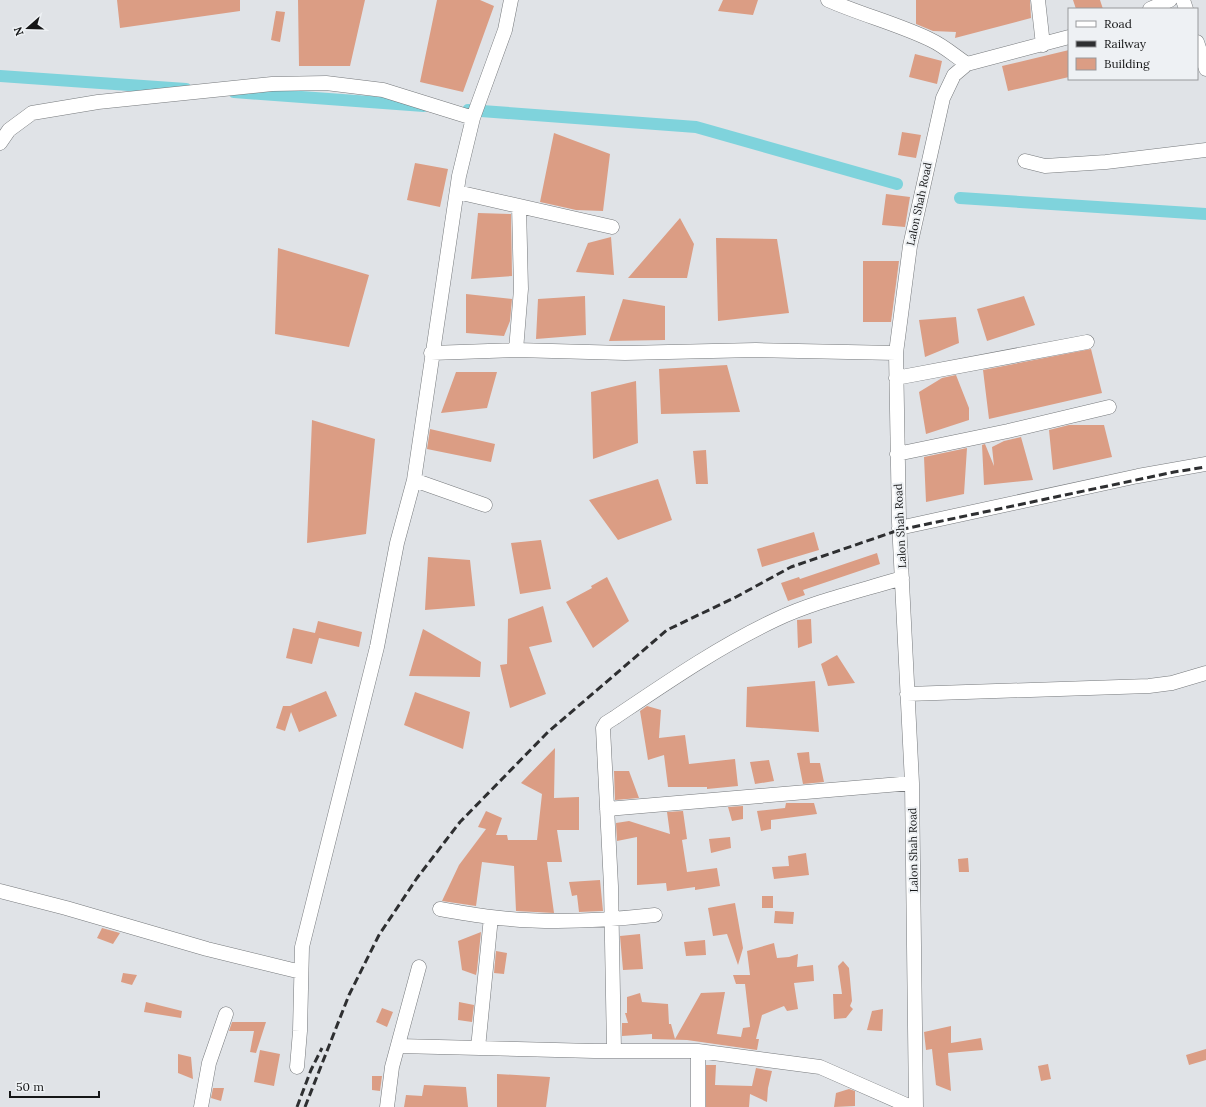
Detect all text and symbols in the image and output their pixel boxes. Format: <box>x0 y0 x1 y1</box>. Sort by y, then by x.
north arrow <box>8 8 48 48</box>
legend <box>1068 8 1198 80</box>
text: Road <box>1104 16 1132 31</box>
text: N <box>10 25 27 38</box>
text: Railway <box>1104 36 1147 51</box>
text: Building <box>1104 56 1150 71</box>
street label: Lalon Shah Road <box>903 161 935 247</box>
street label: Lalon Shah Road <box>891 483 909 569</box>
street label: Lalon Shah Road <box>905 807 921 893</box>
scale bar <box>10 1073 99 1099</box>
text: 50 m <box>16 1079 44 1094</box>

